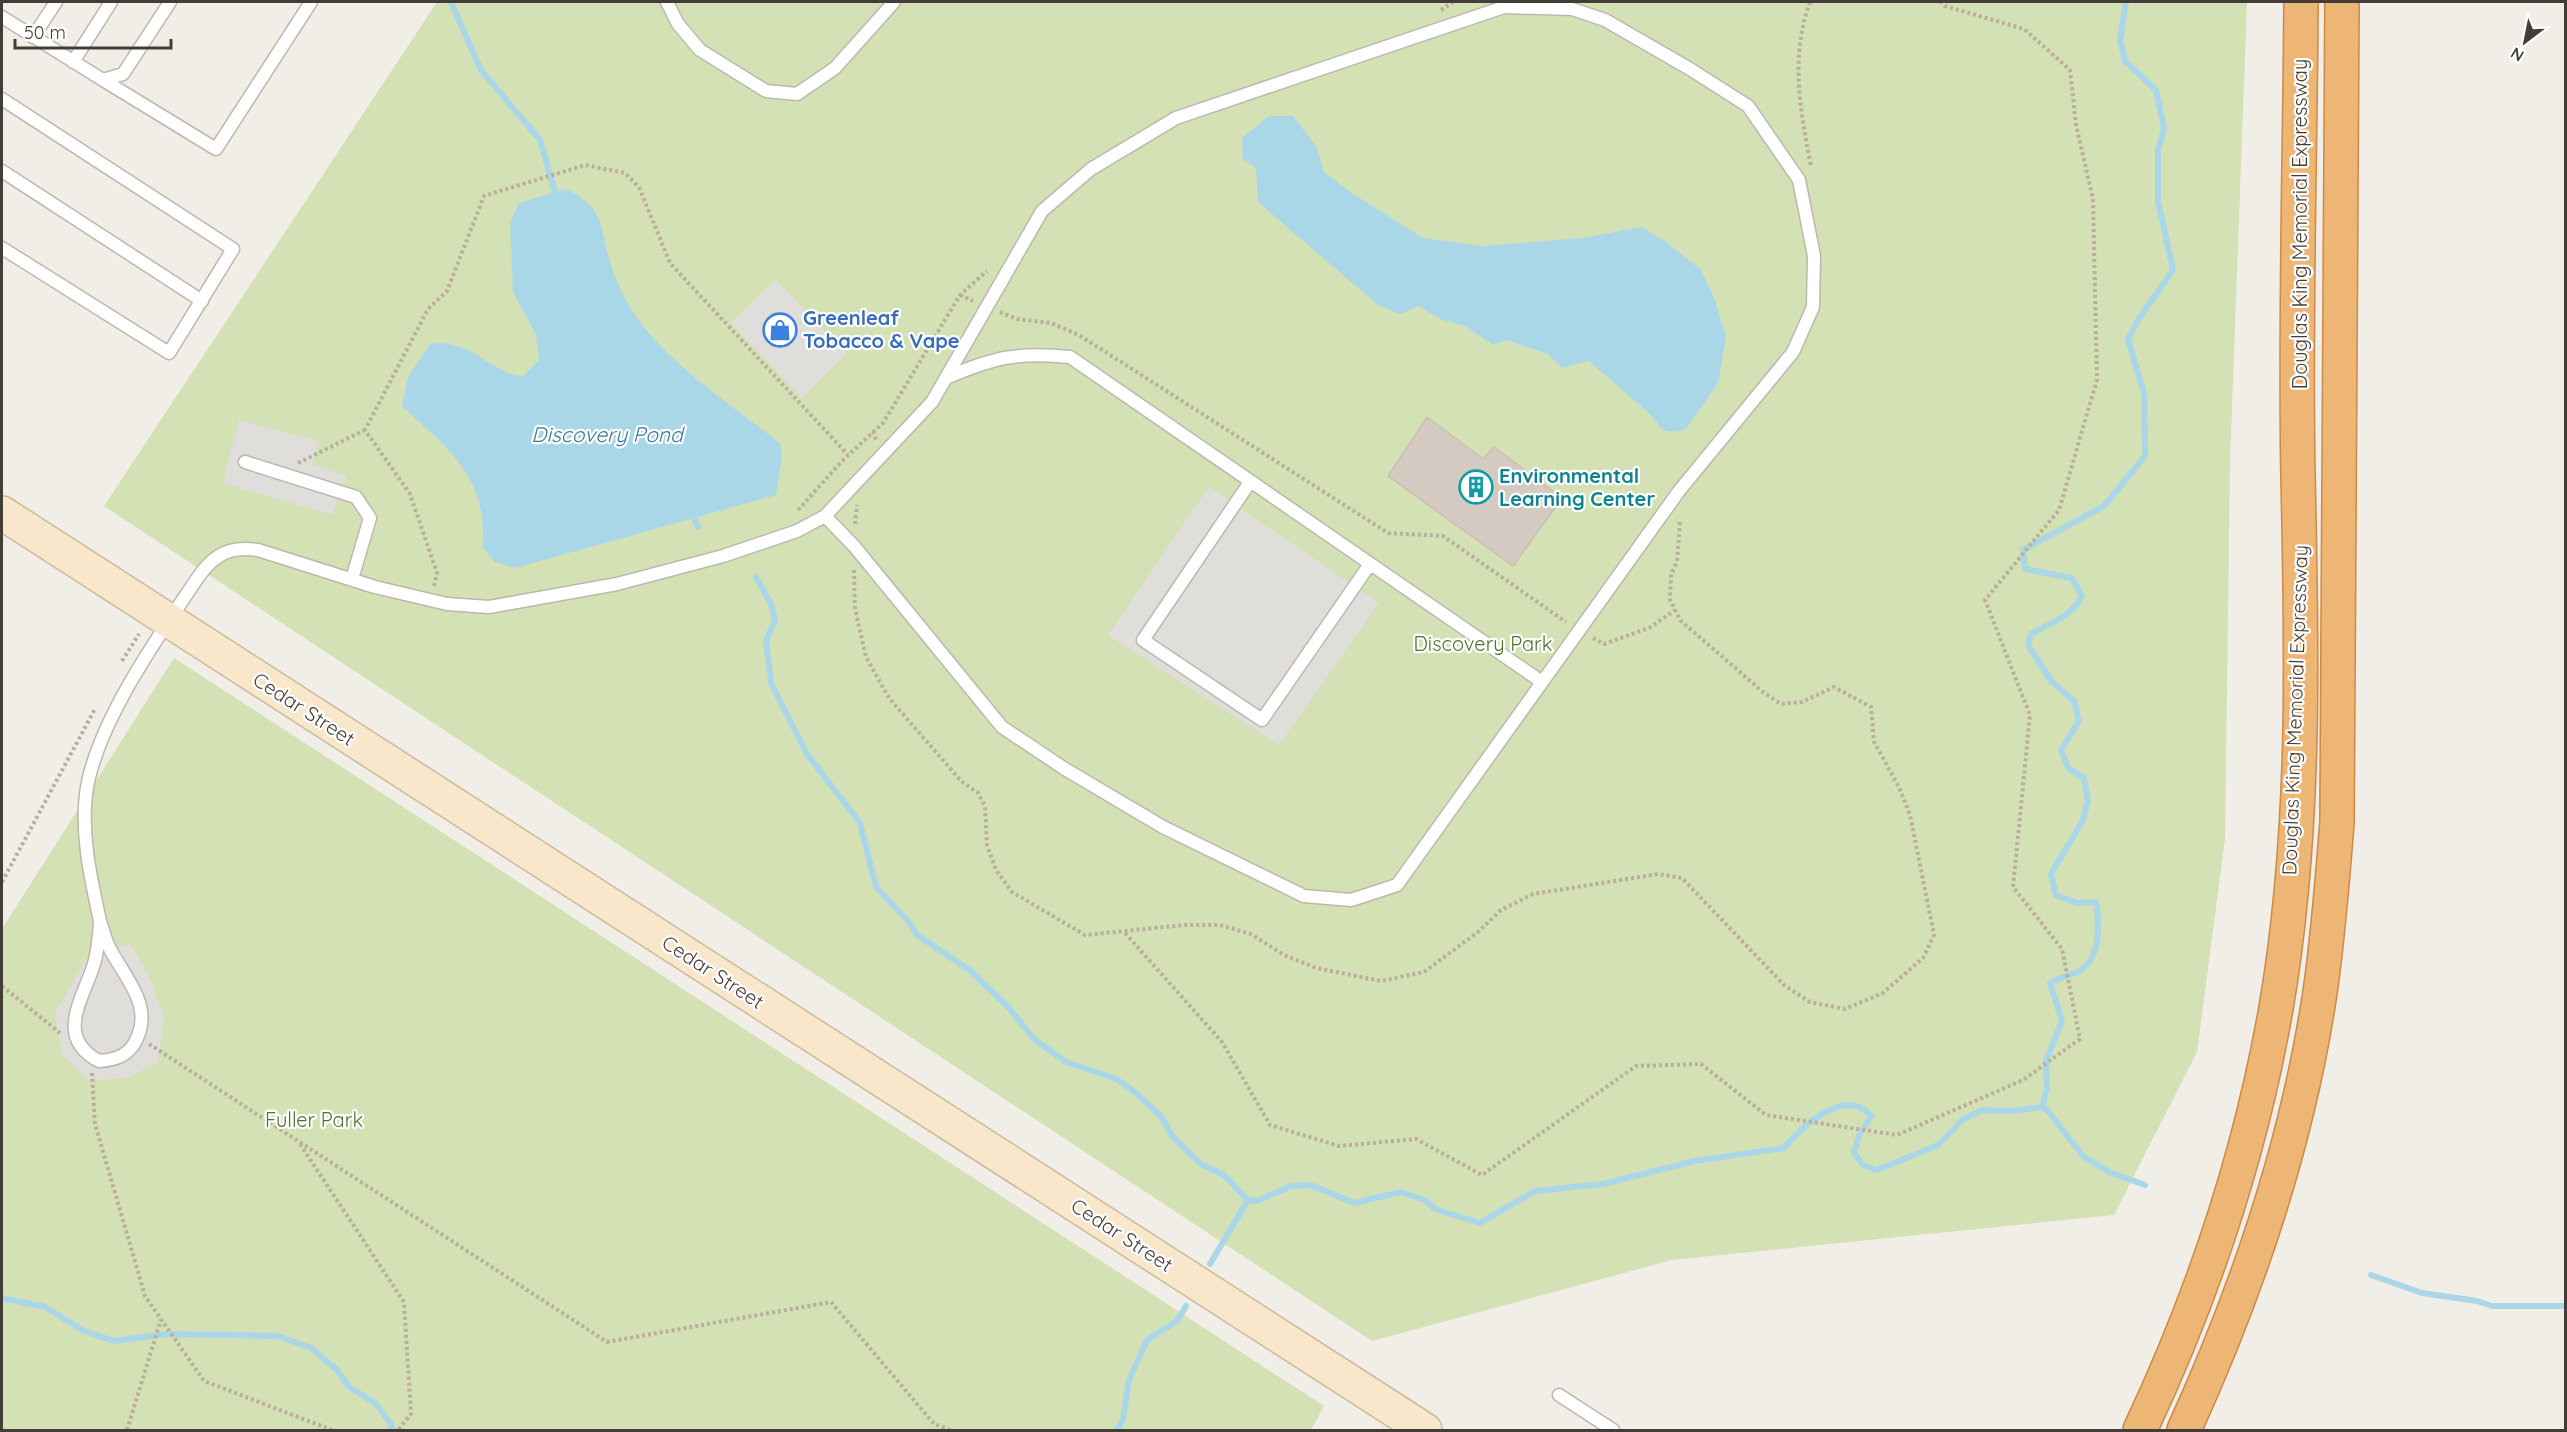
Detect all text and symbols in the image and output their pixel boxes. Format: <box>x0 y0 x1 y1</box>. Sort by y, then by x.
scale bar <box>15 12 171 50</box>
north arrow <box>2495 12 2555 72</box>
text: 50 m <box>24 21 66 44</box>
text: N <box>2507 43 2527 66</box>
street label: Douglas King Memorial Expressway <box>2287 59 2312 389</box>
place label: Greenleaf Tobacco & Vape <box>803 305 960 353</box>
shop icon: Greenleaf Tobacco & Vape <box>762 312 798 348</box>
water label: Discovery Pond <box>531 421 685 447</box>
place label: Environmental Learning Center <box>1499 463 1655 511</box>
building icon: Environmental Learning Center <box>1458 469 1494 505</box>
street label: Douglas King Memorial Expressway <box>2276 544 2313 876</box>
park label: Discovery Park <box>1413 631 1553 656</box>
street label: Cedar Street <box>249 666 360 751</box>
street label: Cedar Street <box>658 929 769 1014</box>
park label: Fuller Park <box>265 1107 363 1132</box>
street label: Cedar Street <box>1067 1192 1178 1277</box>

